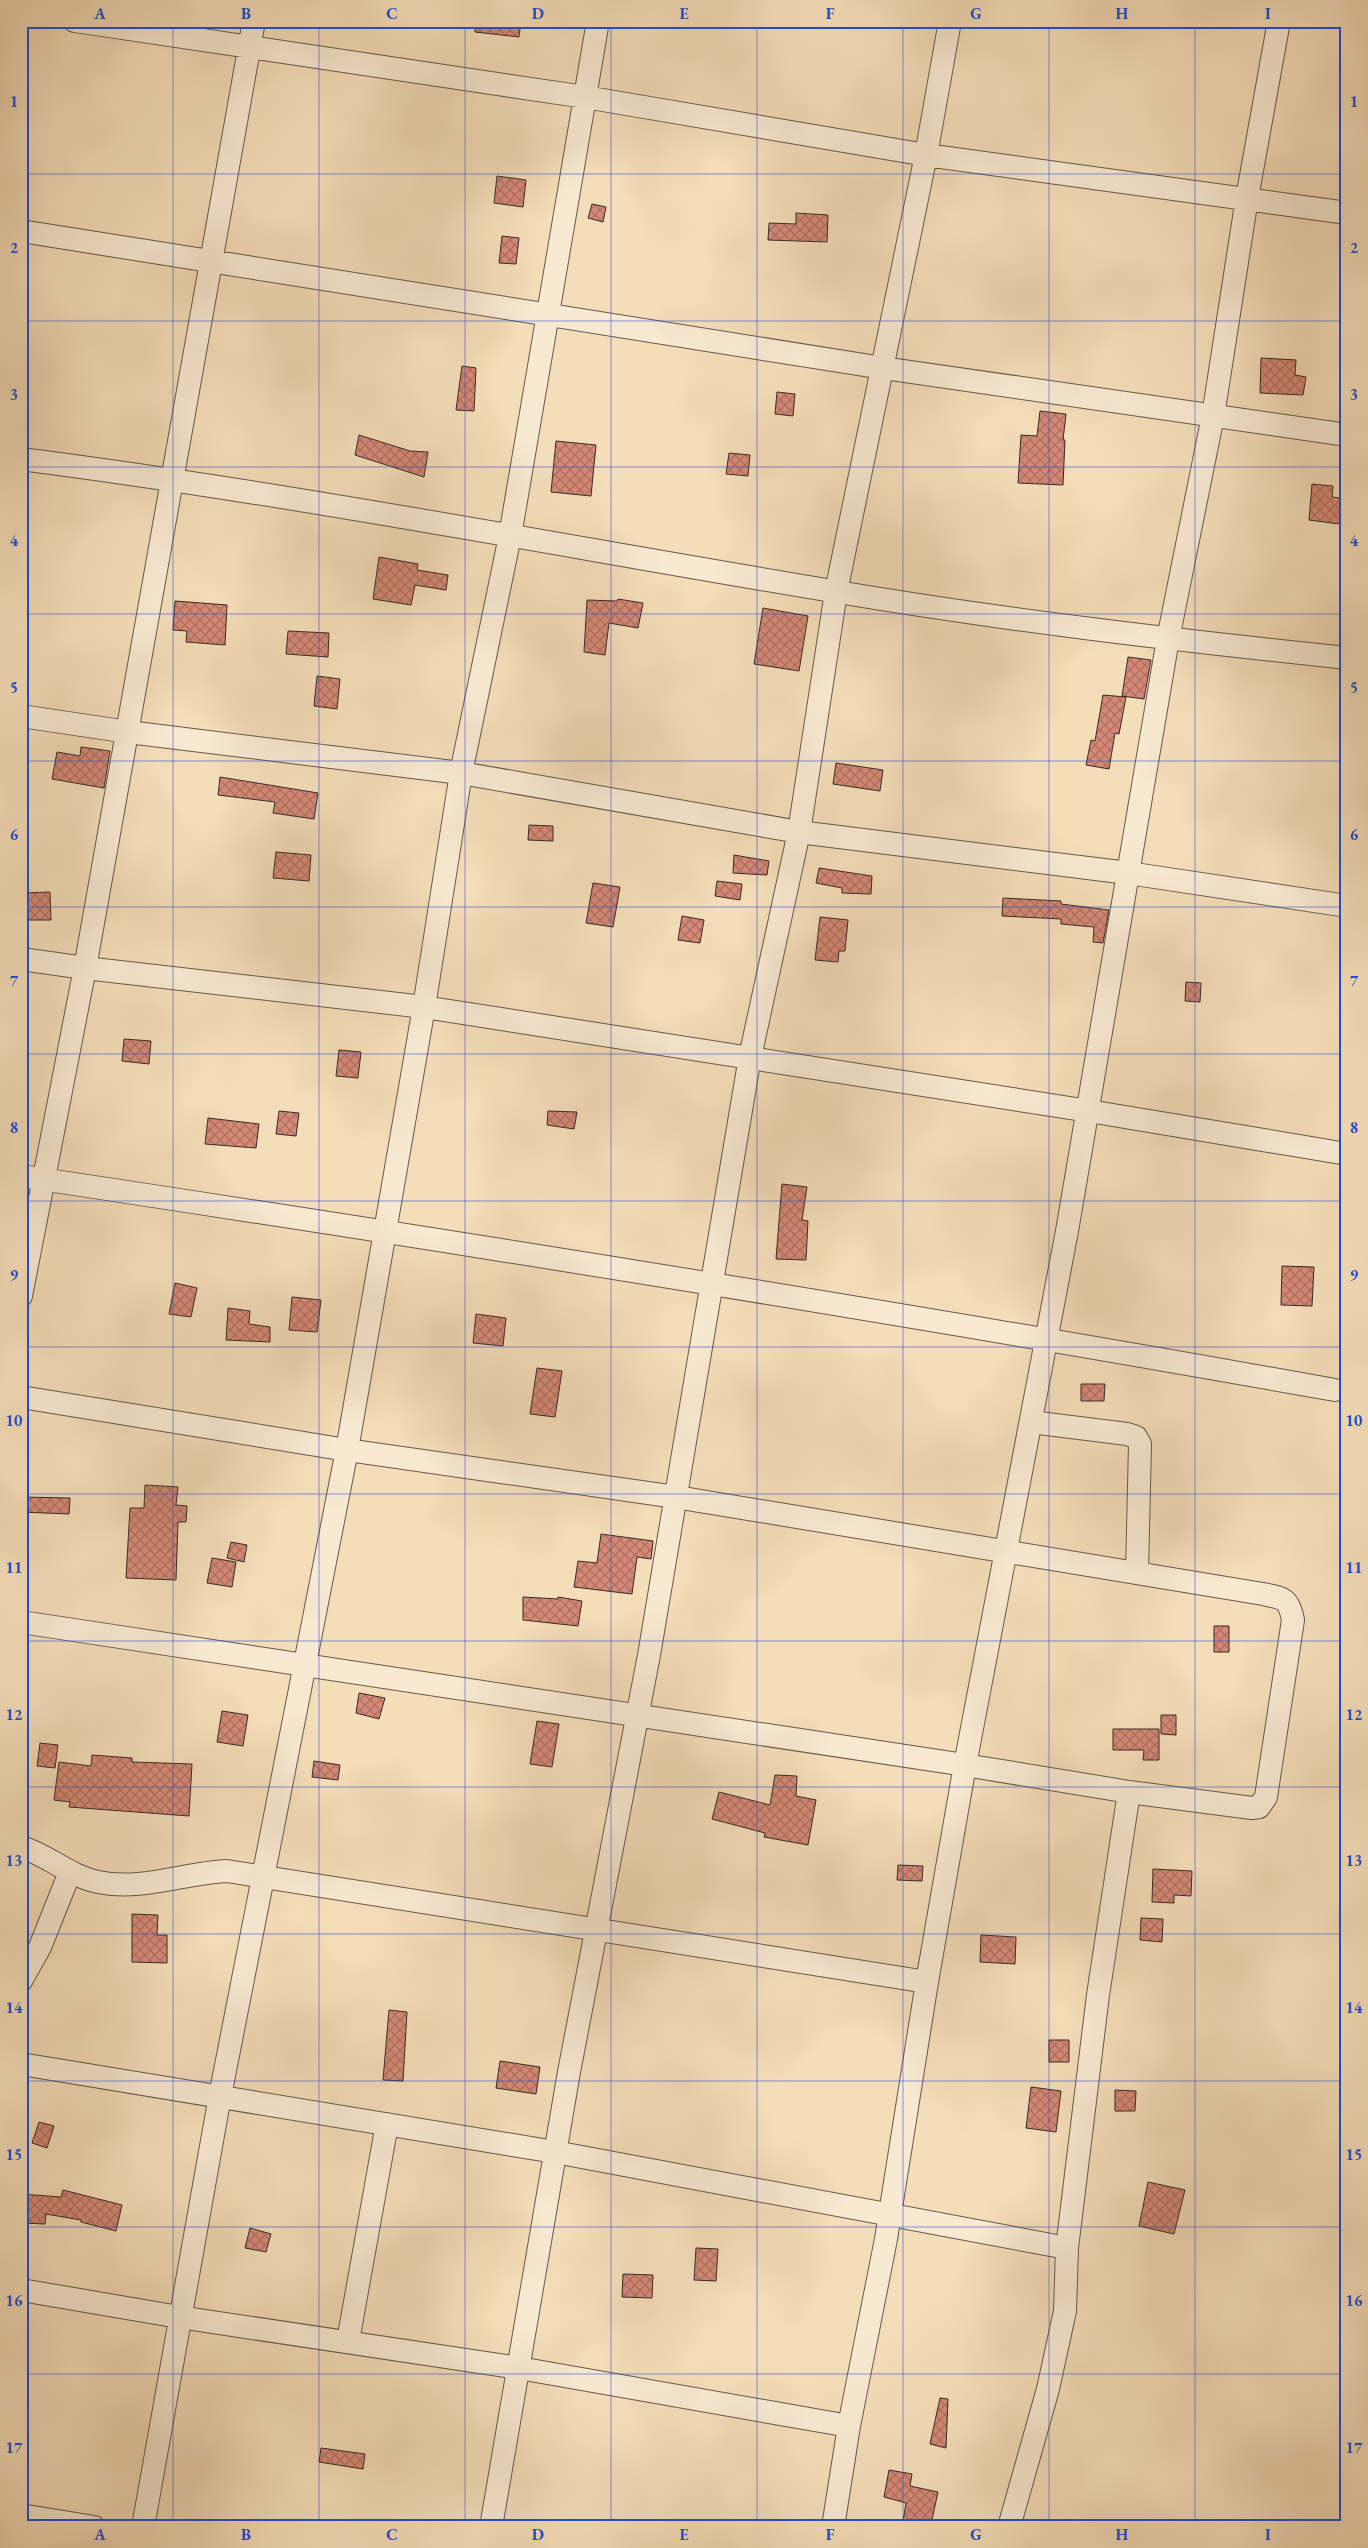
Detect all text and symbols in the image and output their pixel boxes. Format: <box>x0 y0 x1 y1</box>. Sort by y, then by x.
text: A <box>93 3 106 24</box>
text: B <box>241 3 251 24</box>
text: C <box>386 3 398 24</box>
text: D <box>532 3 544 24</box>
text: E <box>679 3 689 24</box>
text: F <box>826 3 835 24</box>
text: G <box>970 3 982 24</box>
text: H <box>1116 3 1129 24</box>
text: I <box>1265 3 1271 24</box>
text: 1 <box>10 91 18 112</box>
text: 1 <box>1350 91 1358 112</box>
text: 2 <box>10 237 19 258</box>
text: 2 <box>1350 237 1359 258</box>
text: 3 <box>10 384 18 405</box>
text: 3 <box>1350 384 1358 405</box>
text: 4 <box>10 530 19 551</box>
text: 4 <box>1350 530 1359 551</box>
text: 5 <box>10 677 18 698</box>
text: 5 <box>1350 677 1358 698</box>
text: 6 <box>10 824 19 845</box>
text: 6 <box>1350 824 1359 845</box>
text: 7 <box>10 970 19 991</box>
text: 7 <box>1350 970 1359 991</box>
text: 8 <box>10 1117 18 1138</box>
text: 8 <box>1350 1117 1358 1138</box>
text: 9 <box>10 1264 19 1285</box>
text: 9 <box>1350 1264 1359 1285</box>
text: 10 <box>6 1410 23 1431</box>
text: 10 <box>1346 1410 1363 1431</box>
text: 11 <box>6 1557 22 1578</box>
text: 11 <box>1346 1557 1362 1578</box>
text: 12 <box>6 1704 23 1725</box>
text: 12 <box>1346 1704 1363 1725</box>
text: 13 <box>6 1850 22 1871</box>
text: 13 <box>1346 1850 1362 1871</box>
text: 14 <box>6 1997 23 2018</box>
text: 14 <box>1346 1997 1363 2018</box>
text: 15 <box>6 2144 22 2165</box>
text: 15 <box>1346 2144 1362 2165</box>
text: 16 <box>6 2290 23 2311</box>
text: 16 <box>1346 2290 1363 2311</box>
text: 17 <box>6 2437 23 2458</box>
text: 17 <box>1346 2437 1363 2458</box>
text: A <box>93 2524 106 2545</box>
text: B <box>241 2524 251 2545</box>
text: C <box>386 2524 398 2545</box>
text: D <box>532 2524 544 2545</box>
text: E <box>679 2524 689 2545</box>
text: F <box>826 2524 835 2545</box>
text: G <box>970 2524 982 2545</box>
text: H <box>1116 2524 1129 2545</box>
text: I <box>1265 2524 1271 2545</box>

